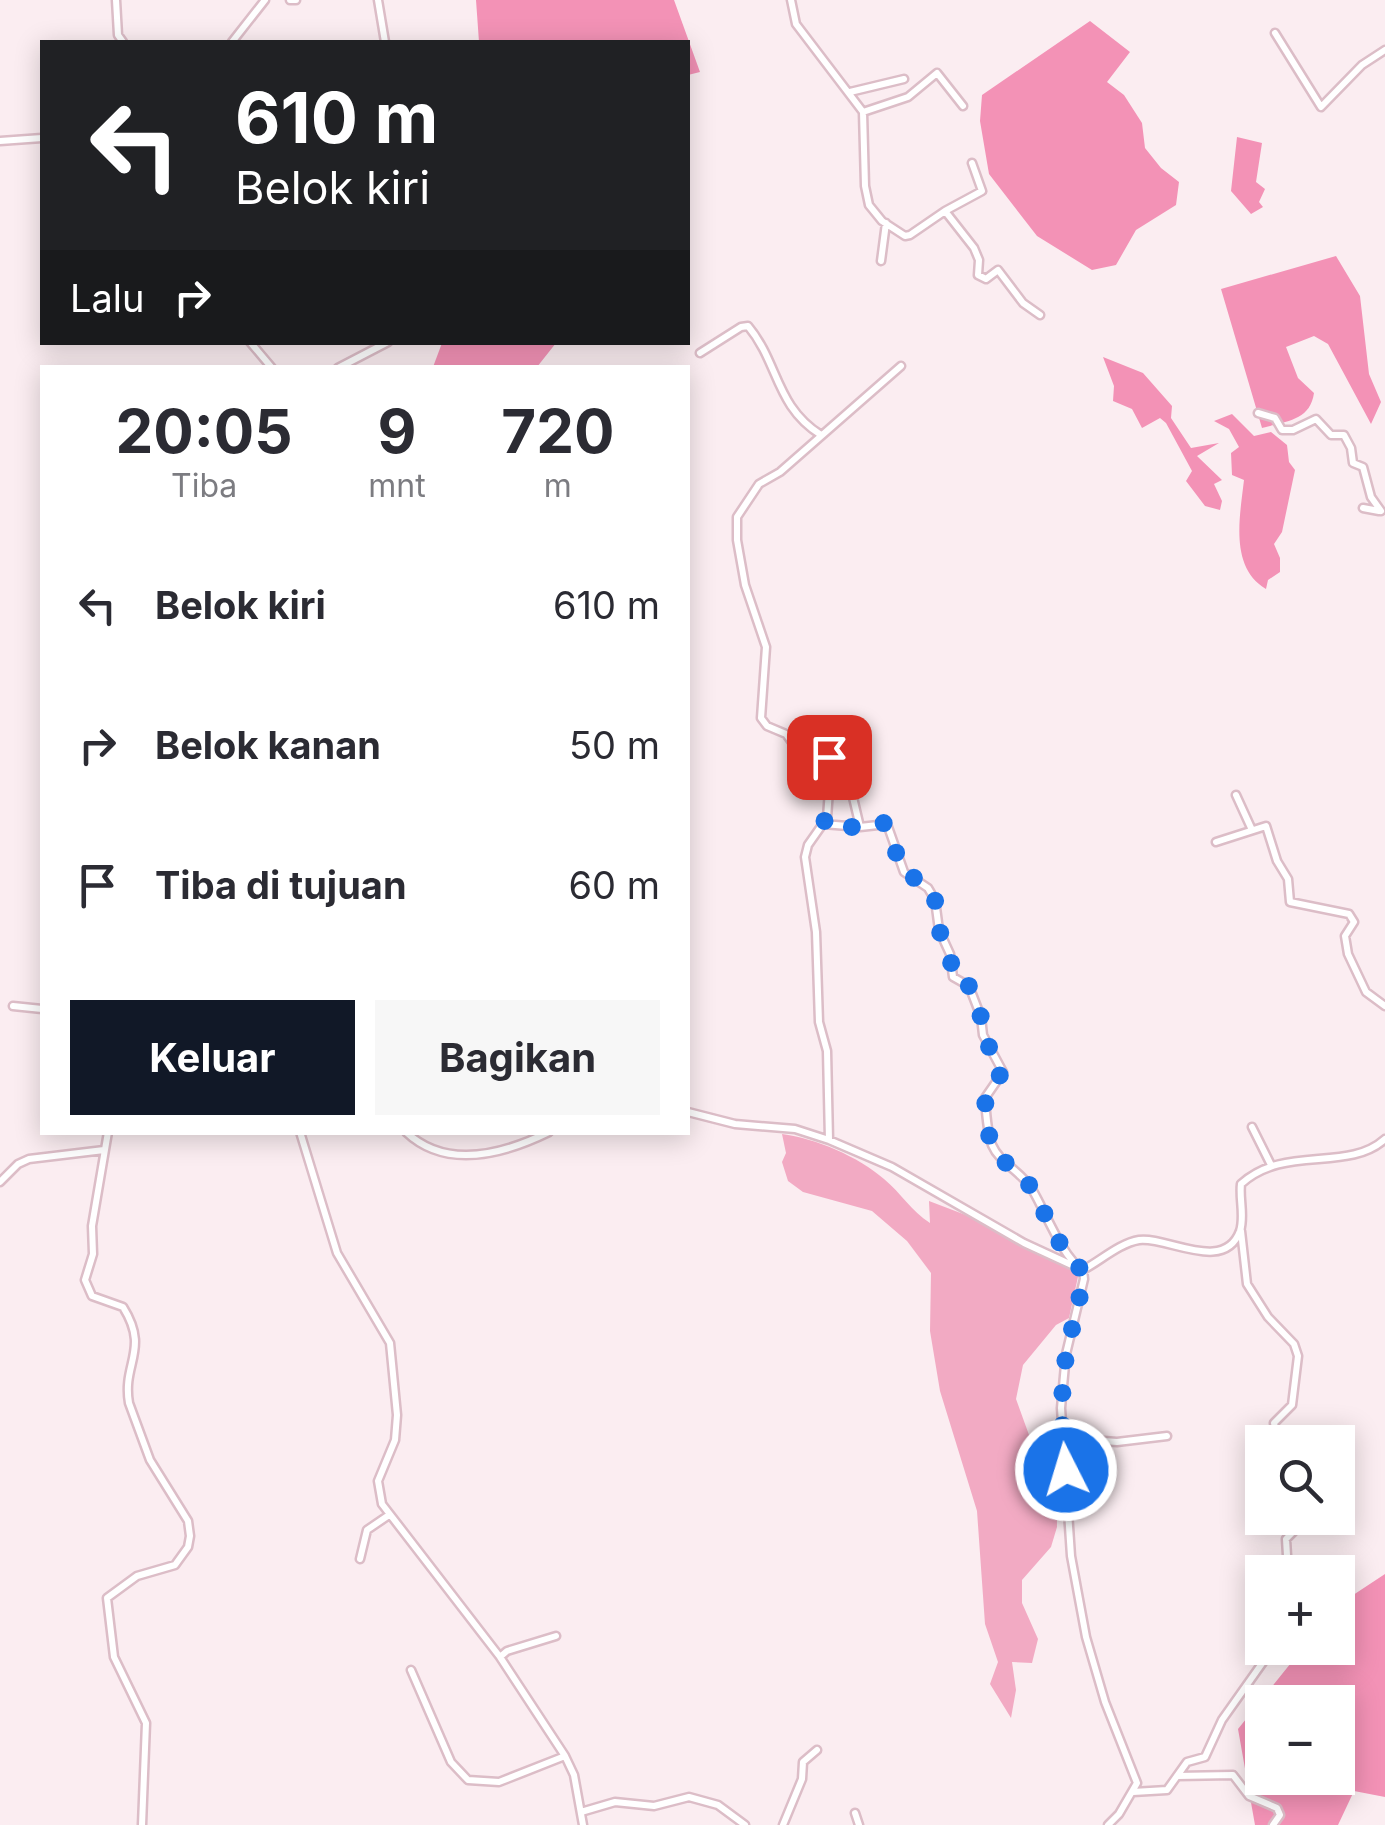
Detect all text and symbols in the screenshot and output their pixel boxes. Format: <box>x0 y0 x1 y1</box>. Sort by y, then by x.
text: 610 m <box>235 75 438 160</box>
icon: left <box>70 80 200 210</box>
text: Belok kiri <box>235 160 430 215</box>
icon: right <box>165 270 220 325</box>
text: Lalu <box>70 275 145 321</box>
text: 20:05 <box>116 395 293 467</box>
text: 9 <box>377 395 416 467</box>
text: 720 <box>501 395 614 467</box>
text: Tiba <box>171 466 237 505</box>
text: mnt <box>368 466 426 505</box>
text: m <box>544 466 572 505</box>
icon: left <box>70 578 125 633</box>
text: Belok kiri <box>155 582 326 628</box>
text: 610 m <box>553 582 660 628</box>
pin <box>787 715 872 800</box>
icon: right <box>70 718 125 773</box>
text: Belok kanan <box>155 722 381 768</box>
text: 50 m <box>569 722 660 768</box>
icon: arrive <box>802 730 857 785</box>
icon: arrive <box>70 858 125 913</box>
text: Tiba di tujuan <box>155 862 407 908</box>
text: 60 m <box>568 862 660 908</box>
button: Keluar <box>70 1000 355 1115</box>
button: Bagikan <box>375 1000 660 1115</box>
position arrow <box>1014 1418 1118 1522</box>
map controls <box>1245 1425 1355 1795</box>
button: search <box>1245 1425 1355 1535</box>
button: + <box>1245 1555 1355 1665</box>
button: − <box>1245 1685 1355 1795</box>

